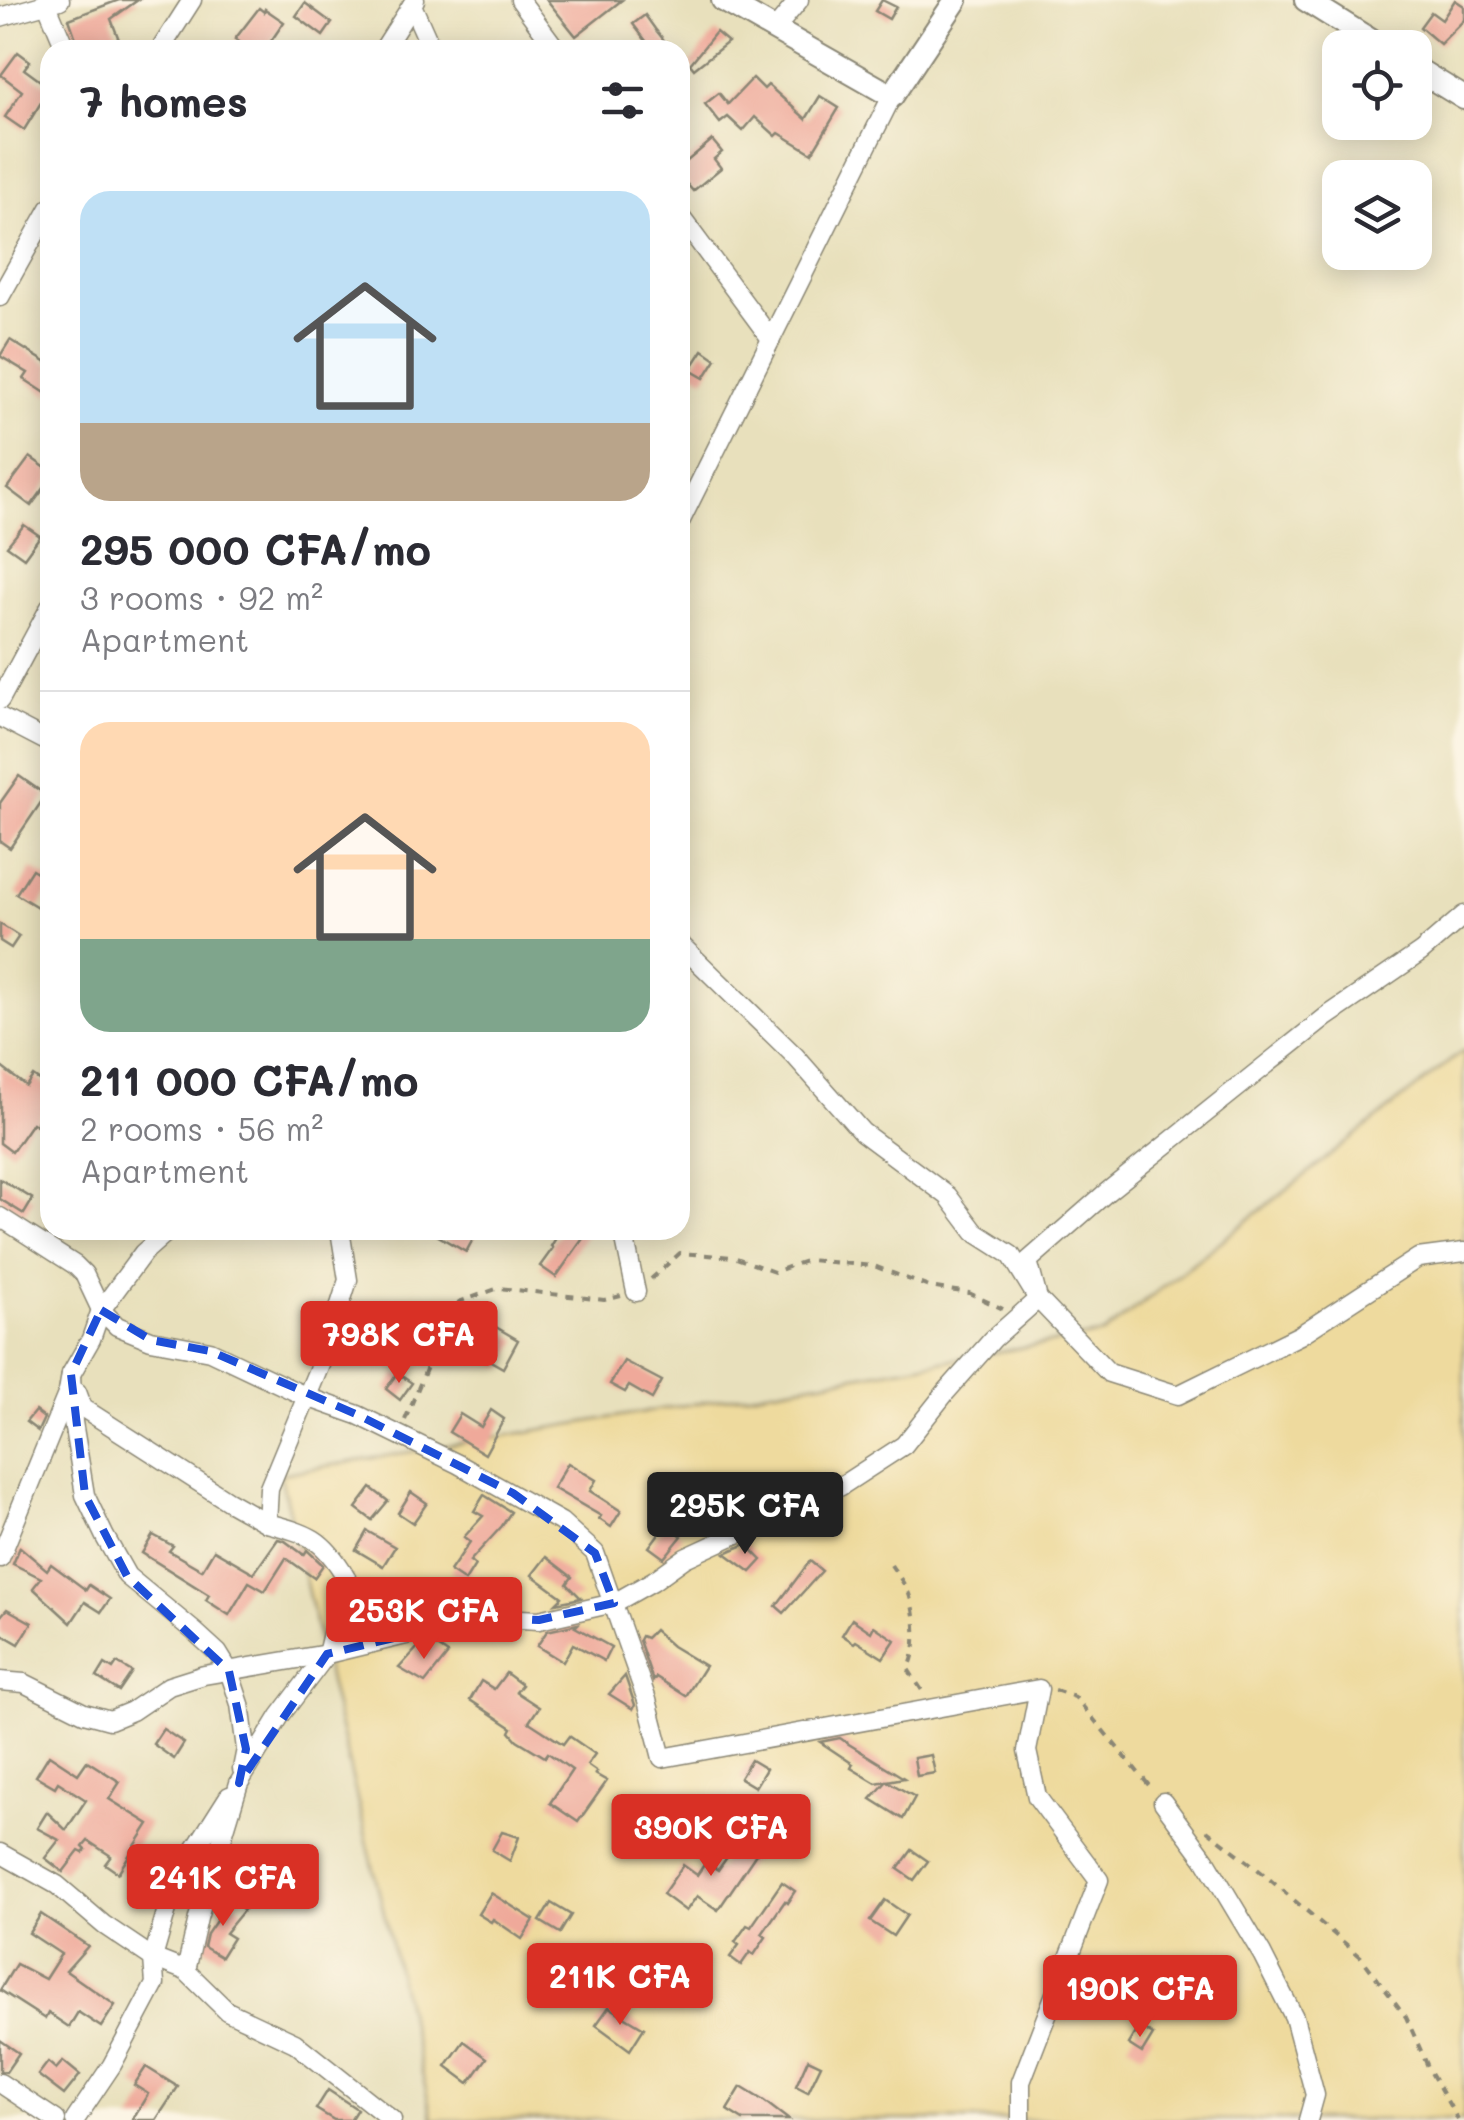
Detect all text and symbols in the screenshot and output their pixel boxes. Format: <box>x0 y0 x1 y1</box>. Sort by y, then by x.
map controls <box>1322 30 1432 270</box>
button: locate <box>1322 30 1432 140</box>
text: 7 homes <box>80 73 248 128</box>
icon: filters <box>595 73 650 128</box>
button: layers <box>1322 160 1432 270</box>
icon: home <box>275 256 455 436</box>
text: 295 000 CFA/mo <box>80 521 431 576</box>
text: 3 rooms · 92 m² <box>80 576 323 618</box>
text: Apartment <box>80 618 249 660</box>
icon: home <box>275 787 455 967</box>
text: 211 000 CFA/mo <box>80 1052 418 1107</box>
text: 2 rooms · 56 m² <box>80 1107 323 1149</box>
text: Apartment <box>80 1149 249 1191</box>
pin: 798K CFA <box>296 1301 502 1386</box>
text: 798K CFA <box>323 1312 475 1354</box>
pin: 295K CFA <box>642 1472 848 1557</box>
text: 295K CFA <box>669 1483 821 1525</box>
pin: 253K CFA <box>321 1577 527 1662</box>
text: 253K CFA <box>348 1588 500 1630</box>
pin: 390K CFA <box>608 1794 814 1879</box>
text: 390K CFA <box>634 1805 788 1847</box>
pin: 241K CFA <box>120 1844 326 1929</box>
text: 241K CFA <box>149 1855 297 1897</box>
pin: 211K CFA <box>517 1943 723 2028</box>
text: 211K CFA <box>549 1954 691 1996</box>
pin: 190K CFA <box>1037 1955 1243 2040</box>
text: 190K CFA <box>1065 1966 1215 2008</box>

